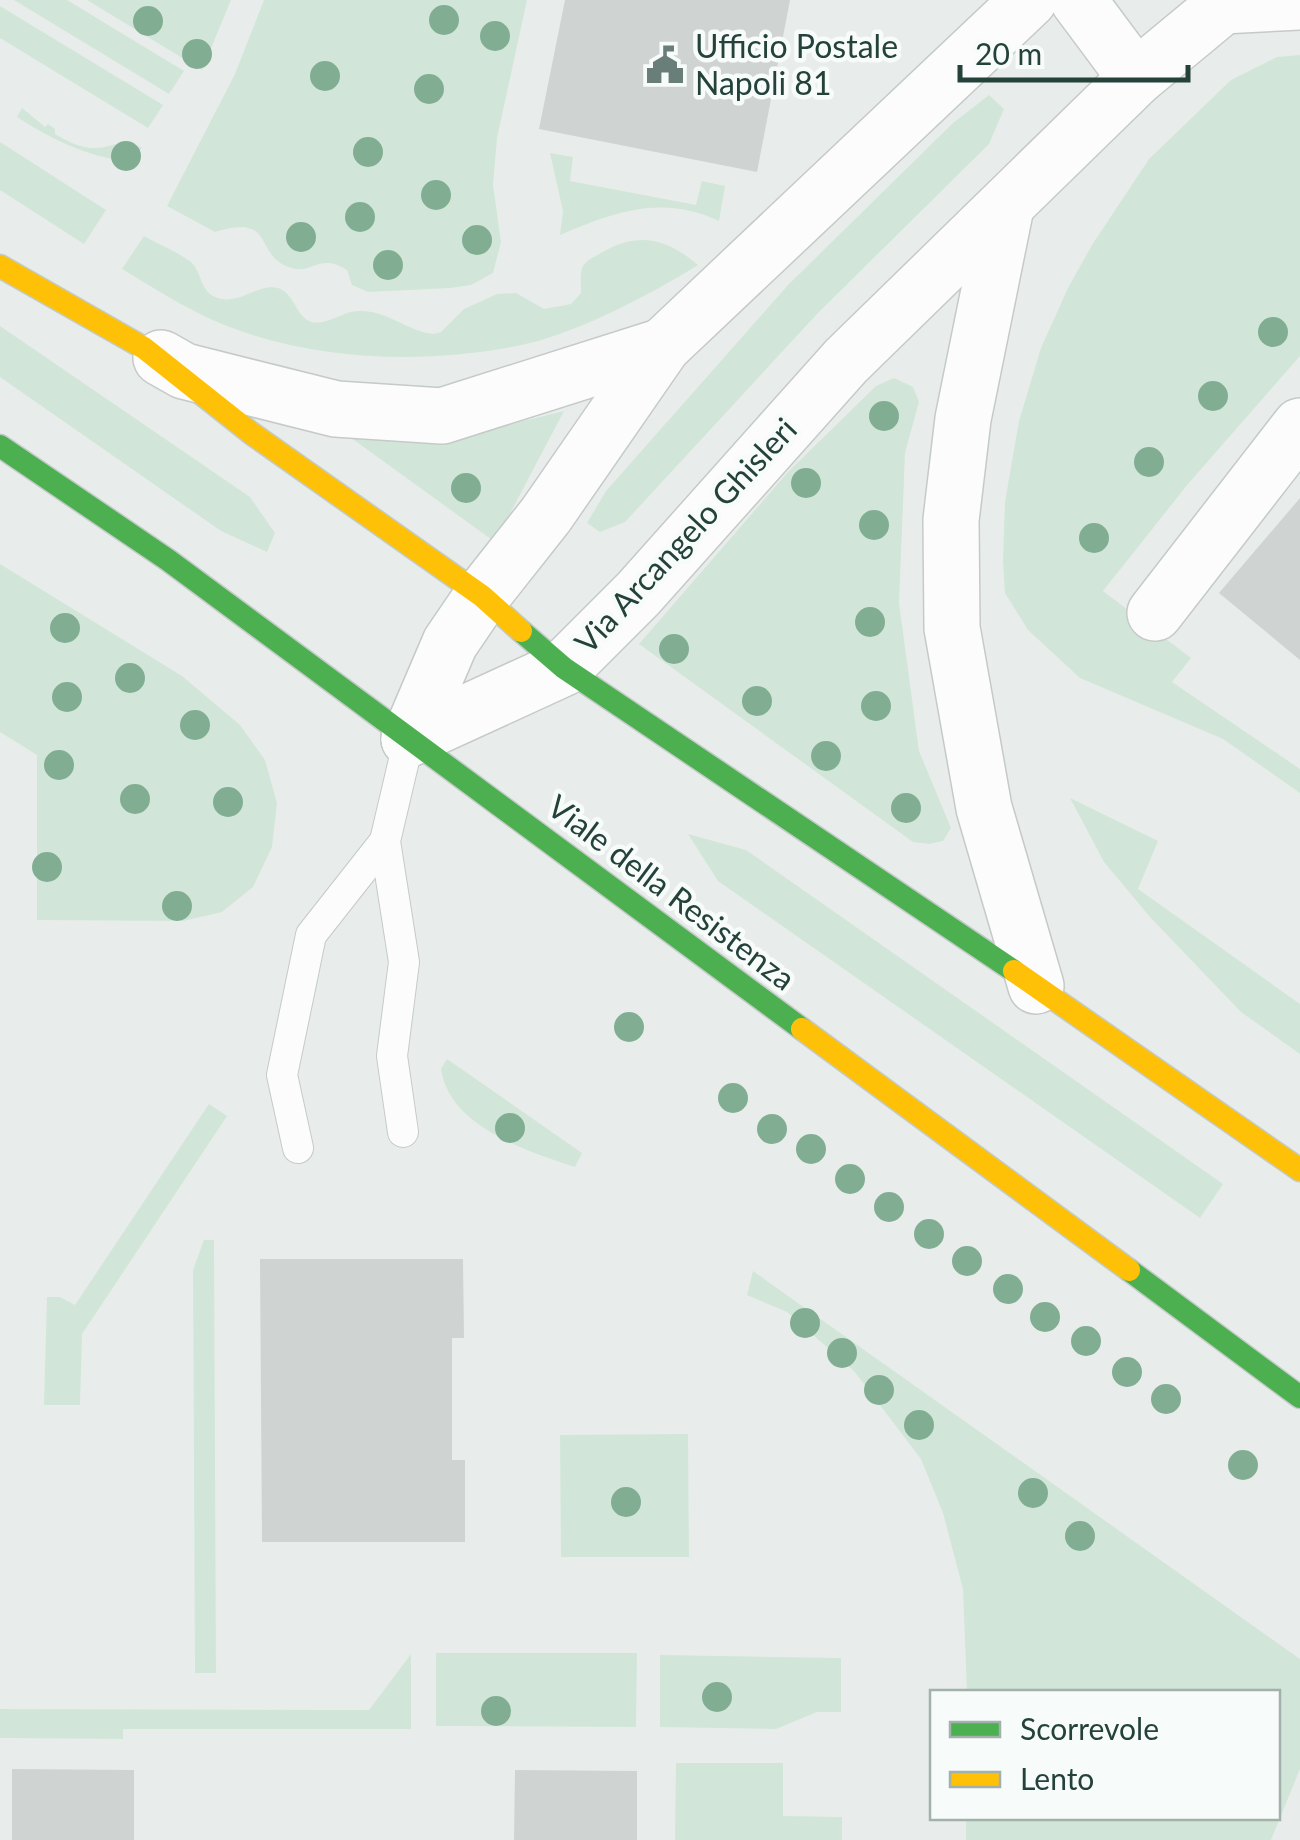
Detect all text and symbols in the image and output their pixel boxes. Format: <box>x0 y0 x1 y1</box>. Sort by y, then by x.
scale bar <box>960 20 1188 82</box>
place label: Ufficio Postale Napoli 81 <box>695 26 898 102</box>
text: 20 m <box>975 35 1042 71</box>
public building icon: Ufficio Postale Napoli 81 <box>644 44 686 86</box>
street label: Via Arcangelo Ghisleri <box>566 409 804 661</box>
street label: Viale della Resistenza <box>540 786 803 998</box>
legend <box>930 1690 1280 1820</box>
text: Scorrevole <box>1020 1710 1159 1746</box>
text: Lento <box>1020 1760 1094 1796</box>

